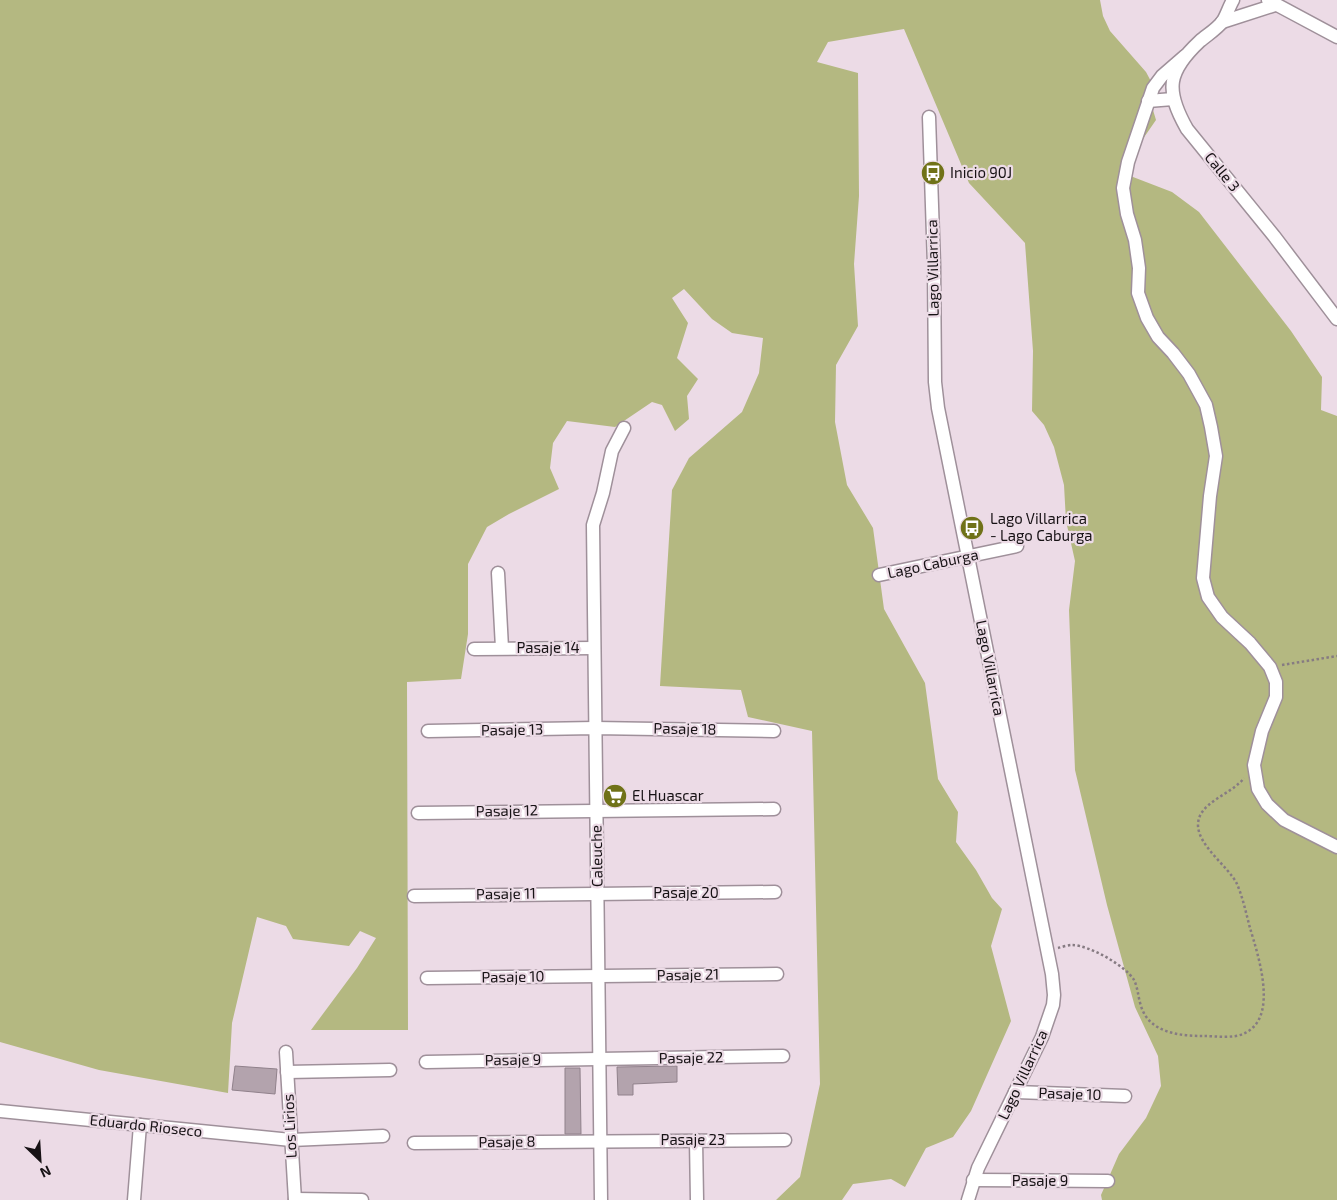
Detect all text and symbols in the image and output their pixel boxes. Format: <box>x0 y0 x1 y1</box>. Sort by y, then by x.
street label: Calle 3 <box>1201 148 1244 195</box>
bus stop icon: Inicio 90J <box>920 160 946 186</box>
place label: Inicio 90J <box>950 163 1012 181</box>
street label: Lago Villarrica <box>922 219 942 317</box>
place label: Lago Villarrica - Lago Caburga <box>990 509 1093 544</box>
bus stop icon: Lago Villarrica - Lago Caburga <box>959 515 985 541</box>
street label: Lago Caburga <box>886 545 980 581</box>
street label: Lago Villarrica <box>973 618 1009 717</box>
street label: Pasaje 14 <box>516 638 580 657</box>
street label: Pasaje 18 <box>653 718 717 739</box>
street label: Pasaje 13 <box>481 719 543 740</box>
supermarket icon: El Huascar <box>602 783 628 809</box>
place label: El Huascar <box>632 786 704 804</box>
street label: Pasaje 12 <box>476 800 538 821</box>
street label: Caleuche <box>586 825 606 887</box>
street label: Pasaje 11 <box>476 883 536 904</box>
street label: Pasaje 20 <box>653 883 719 902</box>
street label: Pasaje 21 <box>657 964 719 985</box>
street label: Pasaje 10 <box>481 966 545 987</box>
street label: Lago Villarrica <box>993 1027 1051 1122</box>
street label: Pasaje 22 <box>658 1047 724 1068</box>
street label: Pasaje 9 <box>485 1050 541 1069</box>
street label: Pasaje 10 <box>1038 1083 1102 1104</box>
street label: Los Lirios <box>278 1093 300 1159</box>
street label: Eduardo Rioseco <box>89 1110 203 1140</box>
street label: Pasaje 23 <box>661 1130 725 1149</box>
street label: Pasaje 8 <box>478 1132 536 1151</box>
north arrow <box>15 1135 65 1185</box>
text: N <box>38 1162 54 1182</box>
street label: Pasaje 9 <box>1012 1171 1068 1190</box>

